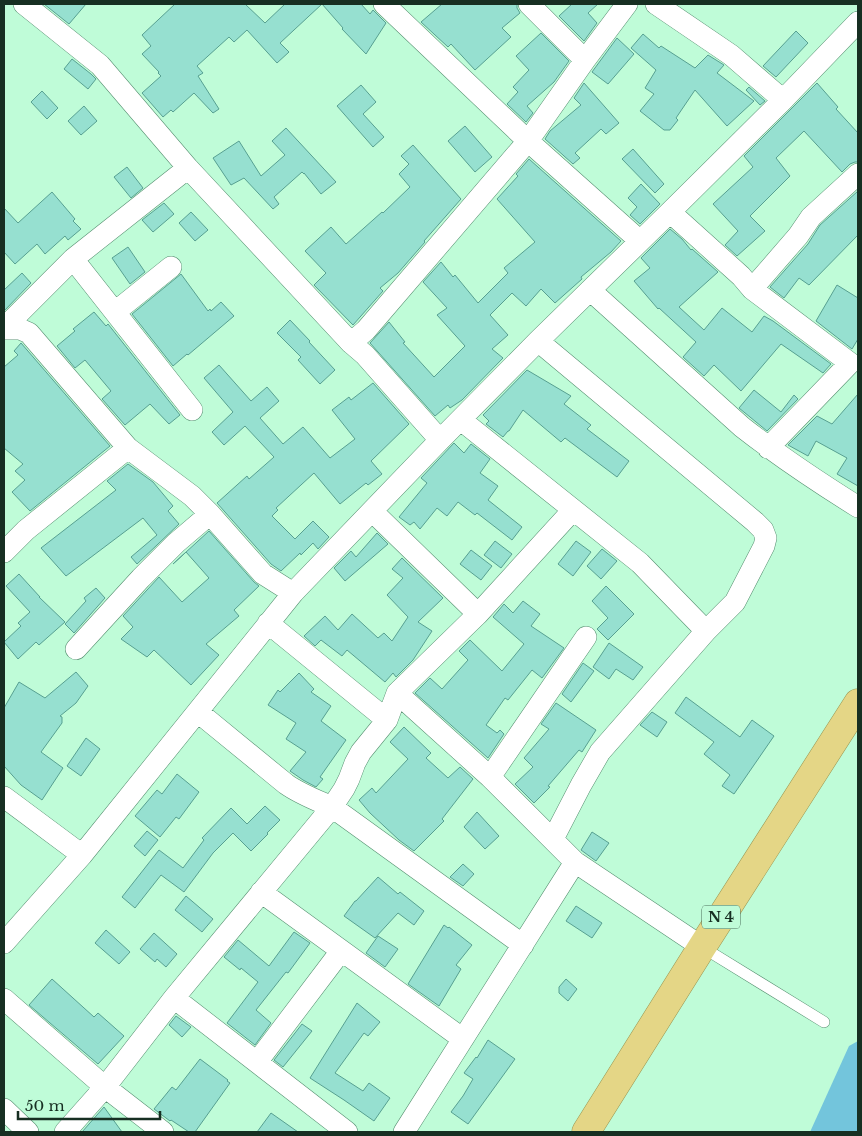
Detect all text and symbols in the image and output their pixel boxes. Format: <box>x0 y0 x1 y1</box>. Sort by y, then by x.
road number: N 4 <box>702 906 740 929</box>
scale bar <box>18 1088 160 1120</box>
text: 50 m <box>25 1096 65 1115</box>

